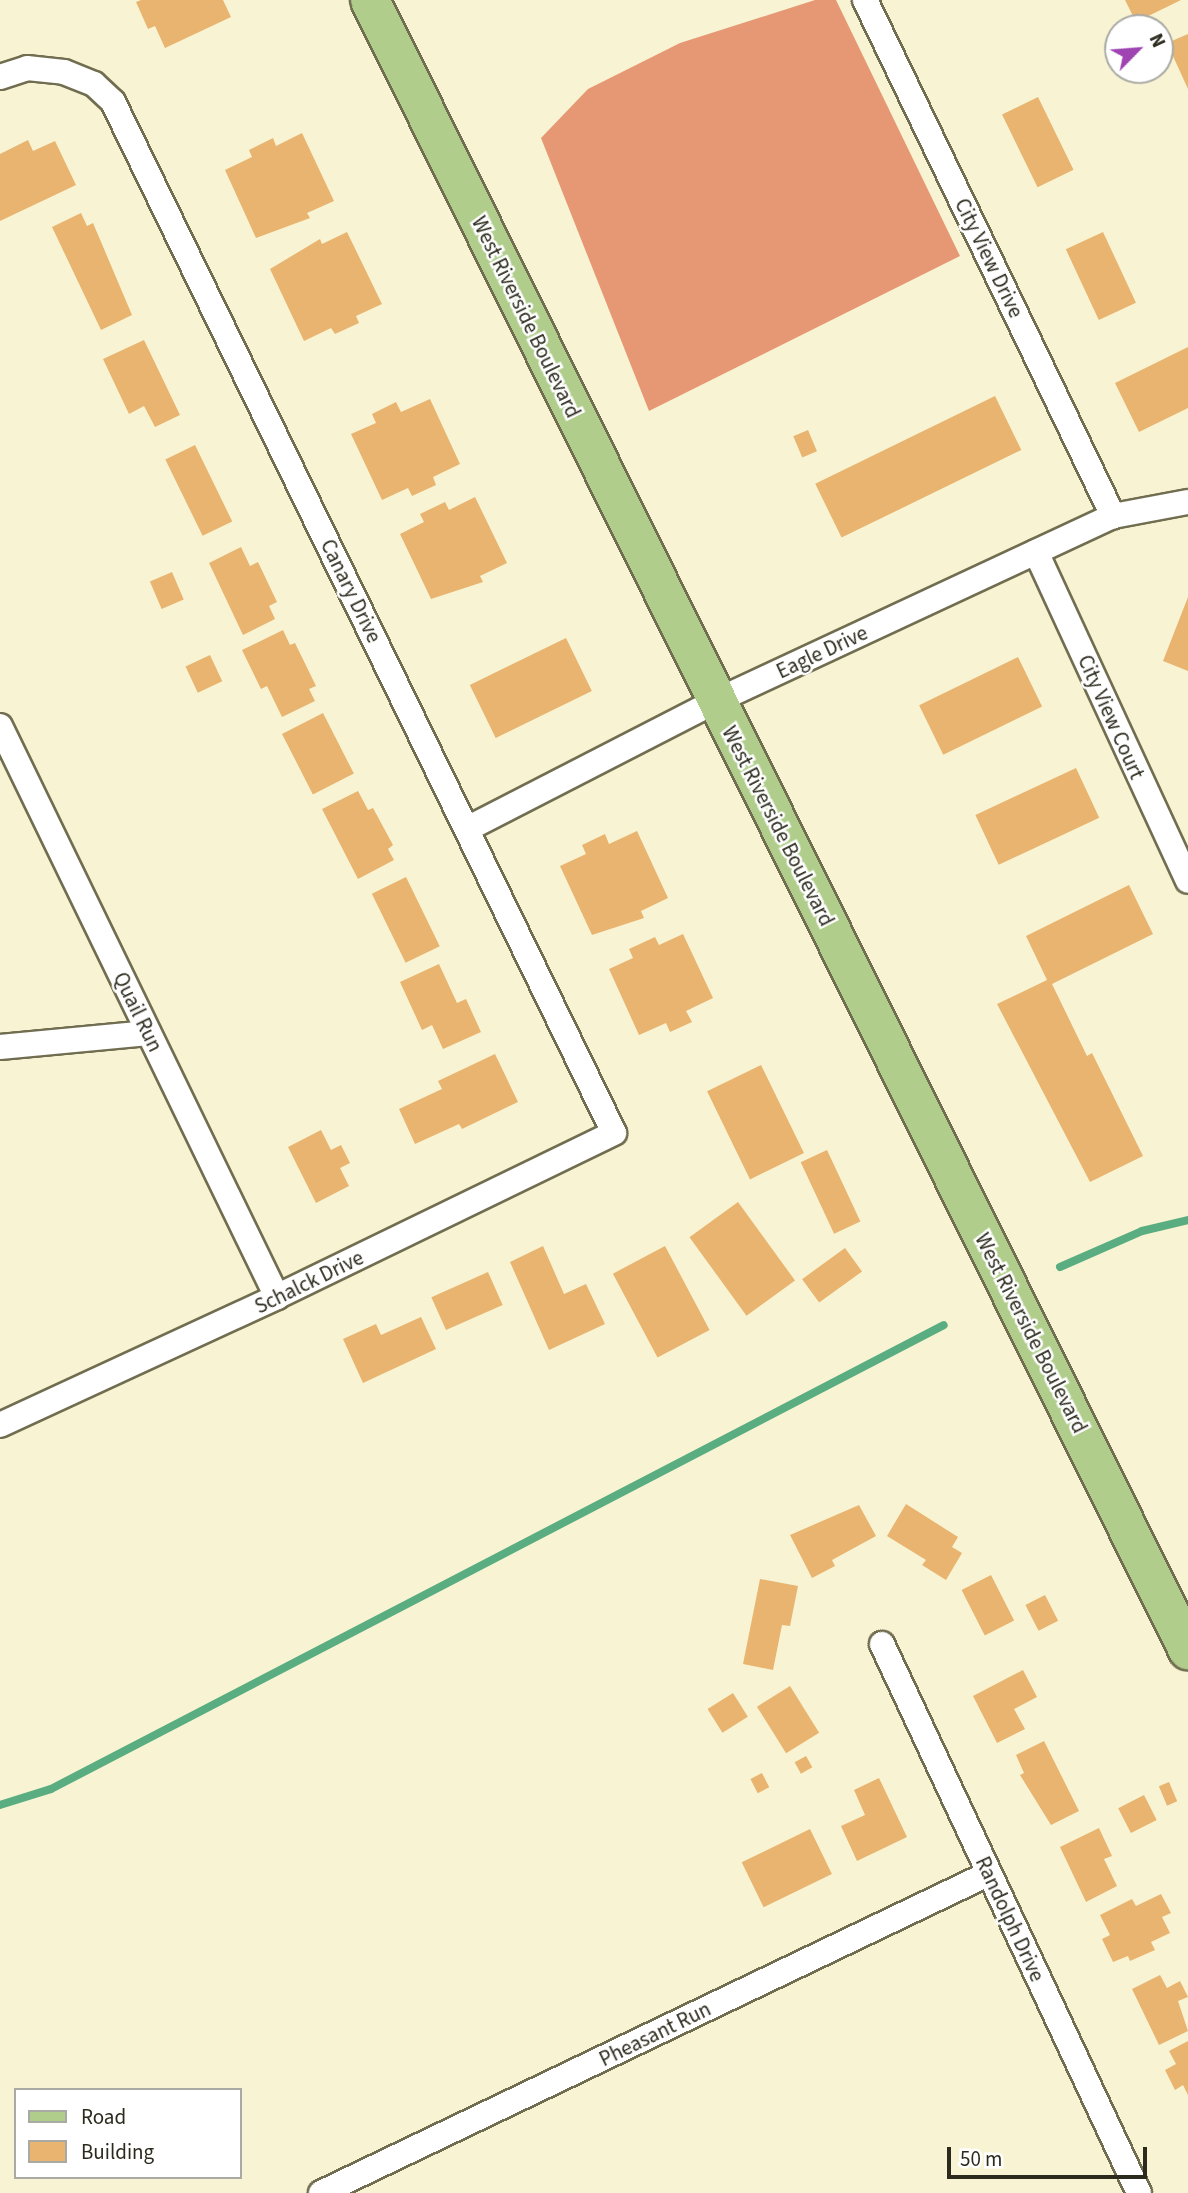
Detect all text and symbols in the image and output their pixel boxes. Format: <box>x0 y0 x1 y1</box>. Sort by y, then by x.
north arrow <box>1104 14 1174 84</box>
text: N <box>1142 29 1172 52</box>
street label: City View Drive <box>949 194 1029 322</box>
street label: West Riverside Boulevard <box>466 212 586 422</box>
street label: Canary Drive <box>315 535 387 647</box>
street label: Eagle Drive <box>772 620 872 684</box>
street label: City View Court <box>1072 651 1150 783</box>
street label: West Riverside Boulevard <box>717 722 839 930</box>
street label: Quail Run <box>108 968 168 1056</box>
street label: West Riverside Boulevard <box>970 1229 1092 1437</box>
street label: Schalck Drive <box>251 1245 367 1319</box>
street label: Randolph Drive <box>970 1852 1050 1986</box>
street label: Pheasant Run <box>595 1996 715 2072</box>
legend <box>14 2088 242 2179</box>
text: Road <box>81 2102 126 2132</box>
scale bar <box>950 2134 1150 2178</box>
text: Building <box>81 2137 154 2167</box>
text: 50 m <box>960 2144 1002 2174</box>

